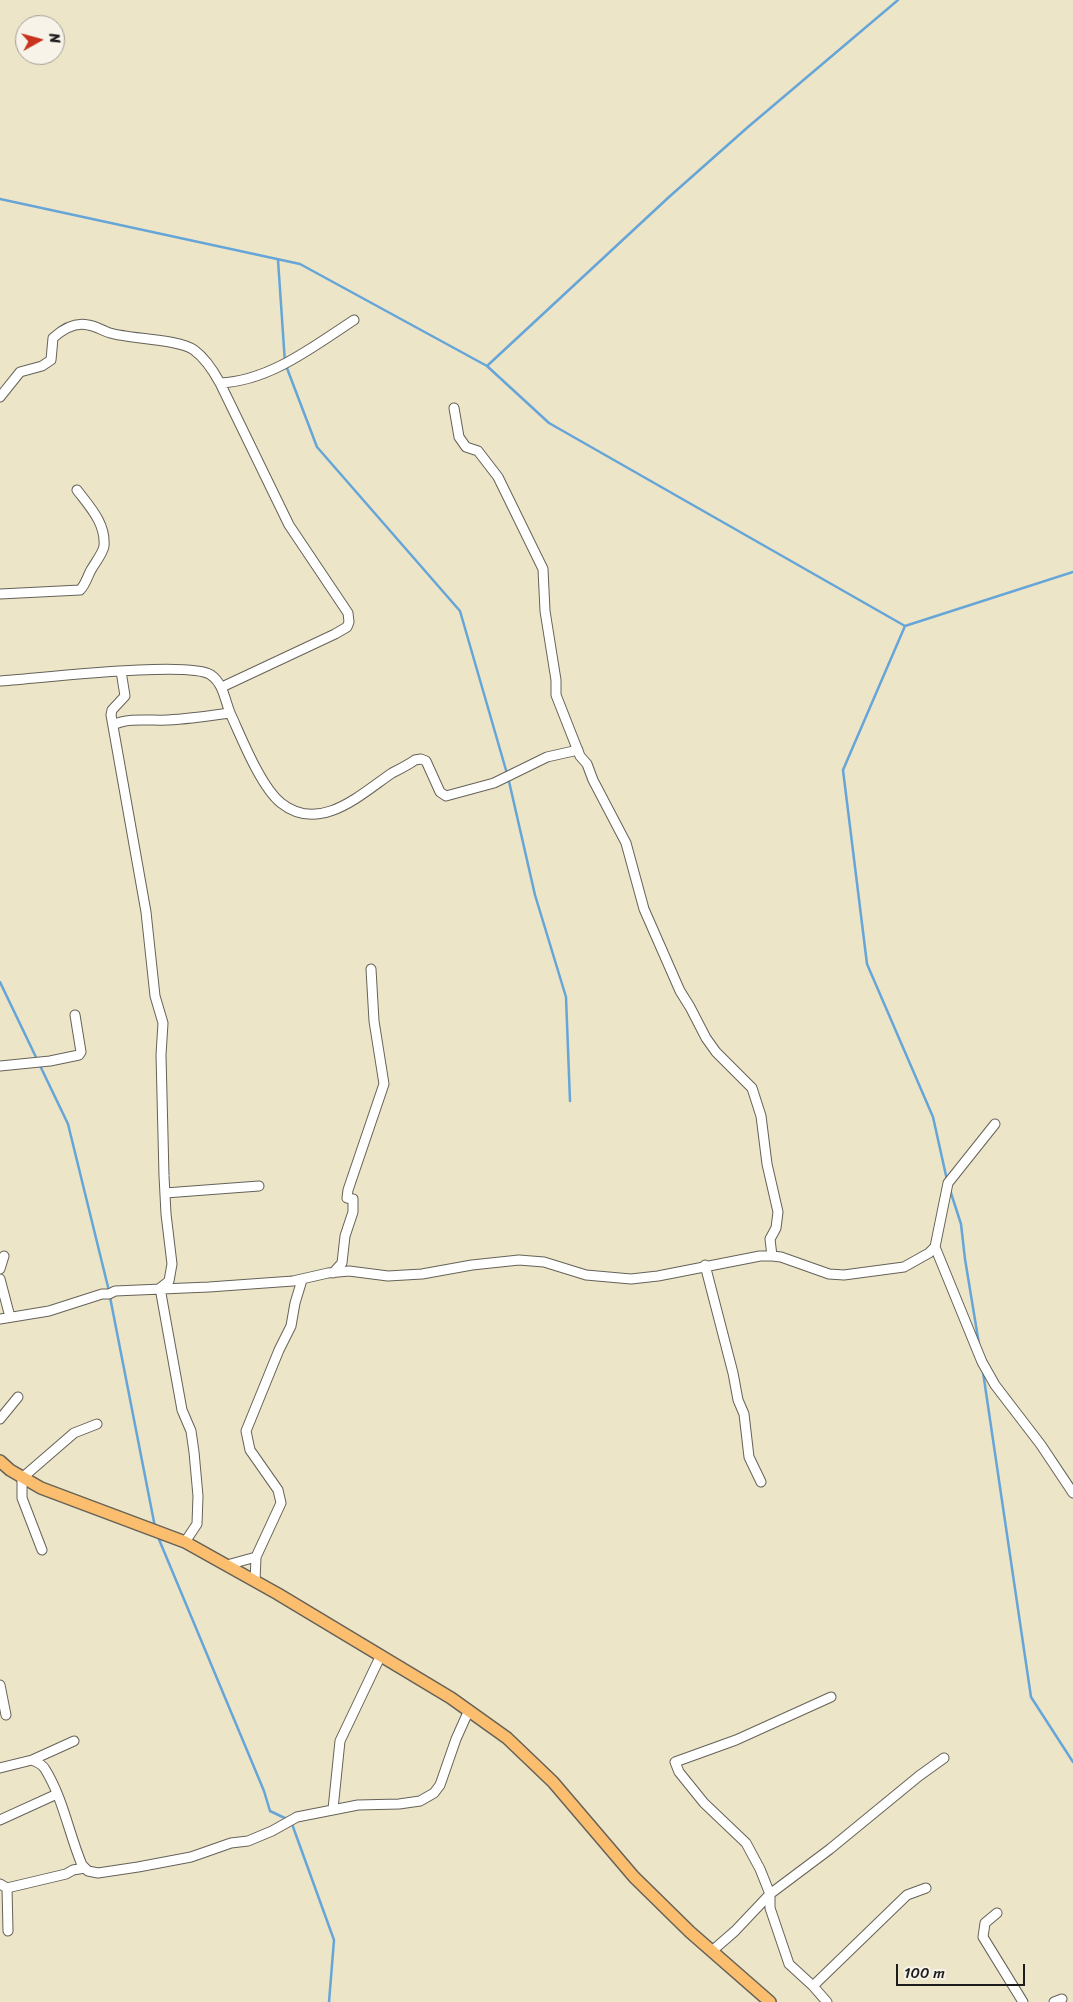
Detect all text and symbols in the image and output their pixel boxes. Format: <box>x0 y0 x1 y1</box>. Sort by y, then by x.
north arrow <box>15 15 65 65</box>
text: N <box>41 32 67 45</box>
scale bar <box>898 1954 1027 1986</box>
text: 100 m <box>904 1960 945 1986</box>

